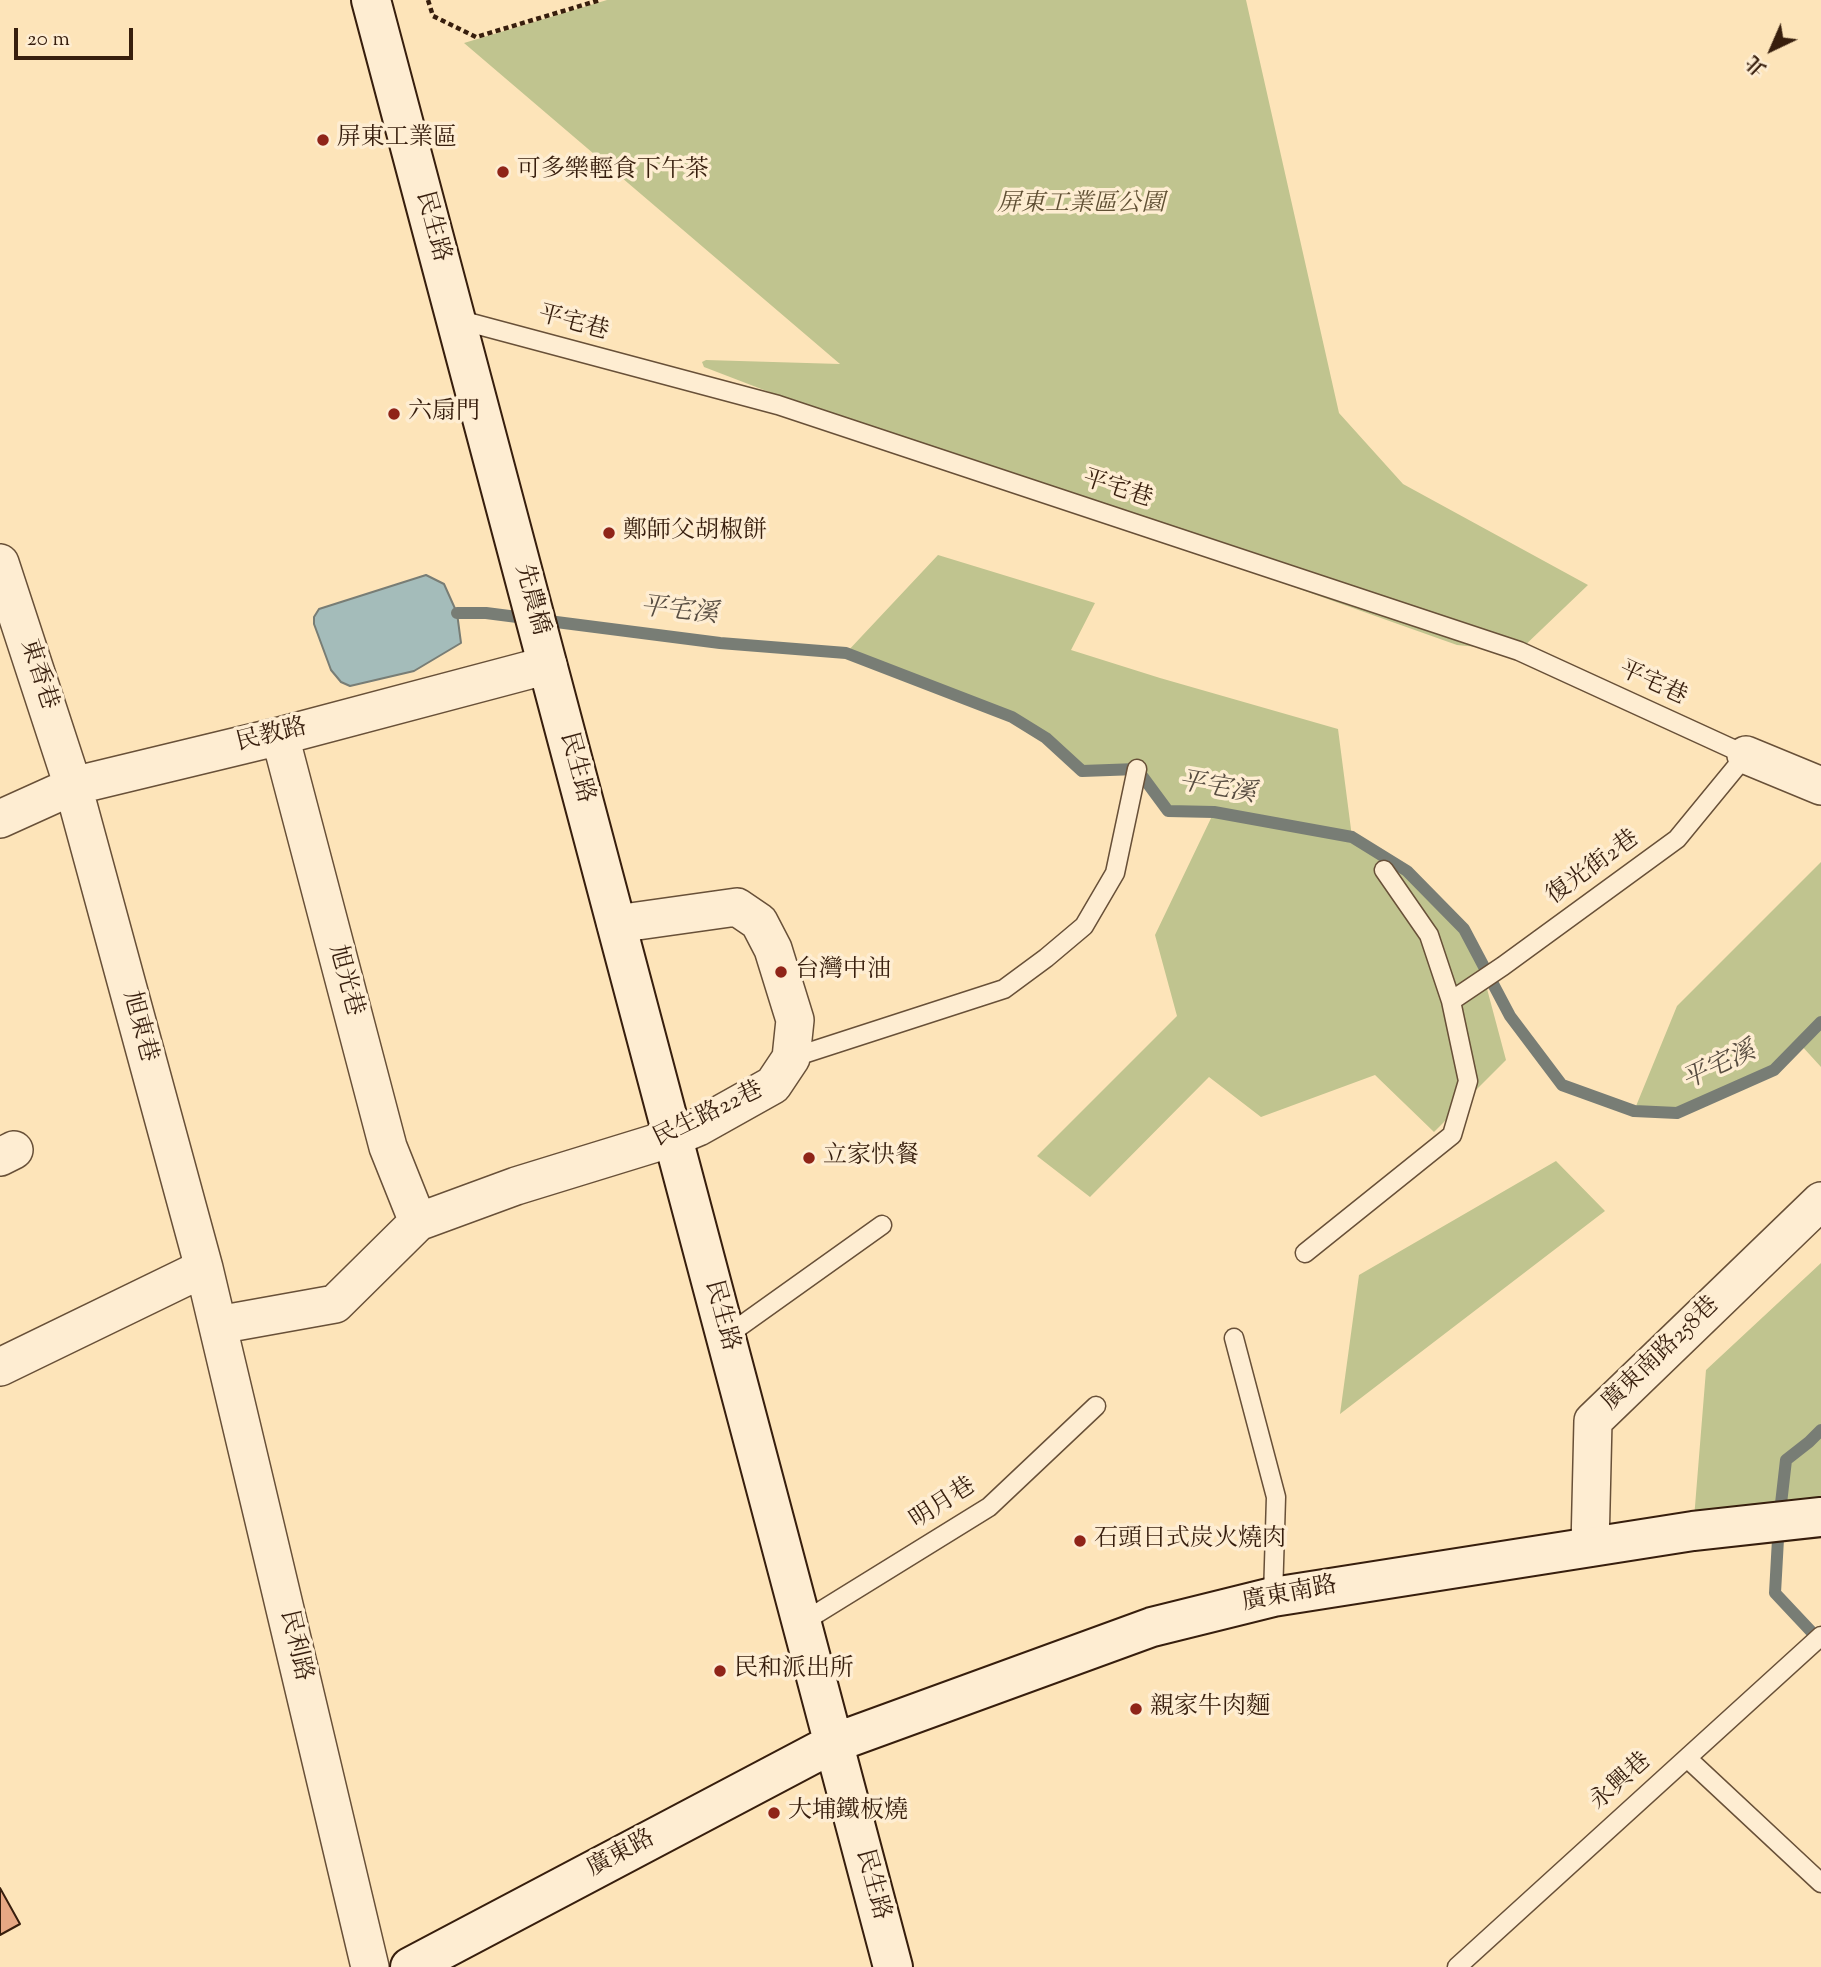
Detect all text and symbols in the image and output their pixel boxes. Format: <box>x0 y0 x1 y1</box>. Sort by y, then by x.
scale bar <box>18 14 136 58</box>
north arrow <box>1737 14 1807 84</box>
text: 20 m <box>27 25 70 55</box>
text: 北 <box>1741 48 1773 81</box>
place label: 屏東工業區 <box>337 126 457 154</box>
marker: 屏東工業區 <box>315 132 331 148</box>
place label: 可多樂輕食下午茶 <box>517 158 709 186</box>
marker: 可多樂輕食下午茶 <box>495 164 511 180</box>
street label: 民生路 <box>408 188 454 266</box>
park label: 屏東工業區公園 <box>997 192 1165 220</box>
street label: 平宅巷 <box>534 302 612 348</box>
place label: 六扇門 <box>408 400 480 428</box>
marker: 六扇門 <box>386 406 402 422</box>
street label: 平宅巷 <box>1078 466 1156 516</box>
place label: 鄭師父胡椒餅 <box>623 519 767 547</box>
marker: 鄭師父胡椒餅 <box>601 525 617 541</box>
street label: 先農橋 <box>507 561 553 639</box>
water label: 平宅溪 <box>639 593 719 633</box>
street label: 東香巷 <box>12 636 62 714</box>
street label: 平宅巷 <box>1613 657 1691 713</box>
street label: 民教路 <box>234 714 310 760</box>
street label: 民生路 <box>552 729 598 807</box>
water label: 平宅溪 <box>1176 768 1258 812</box>
street label: 復光街2巷 <box>1542 826 1646 912</box>
street label: 旭光巷 <box>321 942 367 1020</box>
place label: 台灣中油 <box>795 958 891 986</box>
marker: 台灣中油 <box>773 964 789 980</box>
street label: 旭東巷 <box>115 988 161 1066</box>
water label: 平宅溪 <box>1678 1037 1762 1099</box>
street label: 民生路22巷 <box>649 1077 769 1155</box>
place label: 立家快餐 <box>823 1144 919 1172</box>
marker: 立家快餐 <box>801 1150 817 1166</box>
street label: 民生路 <box>697 1277 743 1355</box>
street label: 廣東南路258巷 <box>1598 1292 1726 1418</box>
street label: 明月巷 <box>906 1473 982 1537</box>
place label: 石頭日式炭火燒肉 <box>1094 1527 1286 1555</box>
marker: 石頭日式炭火燒肉 <box>1072 1533 1088 1549</box>
street label: 廣東南路 <box>1240 1573 1340 1619</box>
street label: 民利路 <box>272 1608 316 1684</box>
place label: 民和派出所 <box>734 1657 854 1685</box>
marker: 民和派出所 <box>712 1663 728 1679</box>
place label: 親家牛肉麵 <box>1150 1695 1270 1723</box>
marker: 親家牛肉麵 <box>1128 1701 1144 1717</box>
street label: 永興巷 <box>1586 1748 1658 1818</box>
place label: 大埔鐵板燒 <box>788 1799 908 1827</box>
marker: 大埔鐵板燒 <box>766 1805 782 1821</box>
street label: 廣東路 <box>583 1825 661 1885</box>
street label: 民生路 <box>848 1846 894 1924</box>

